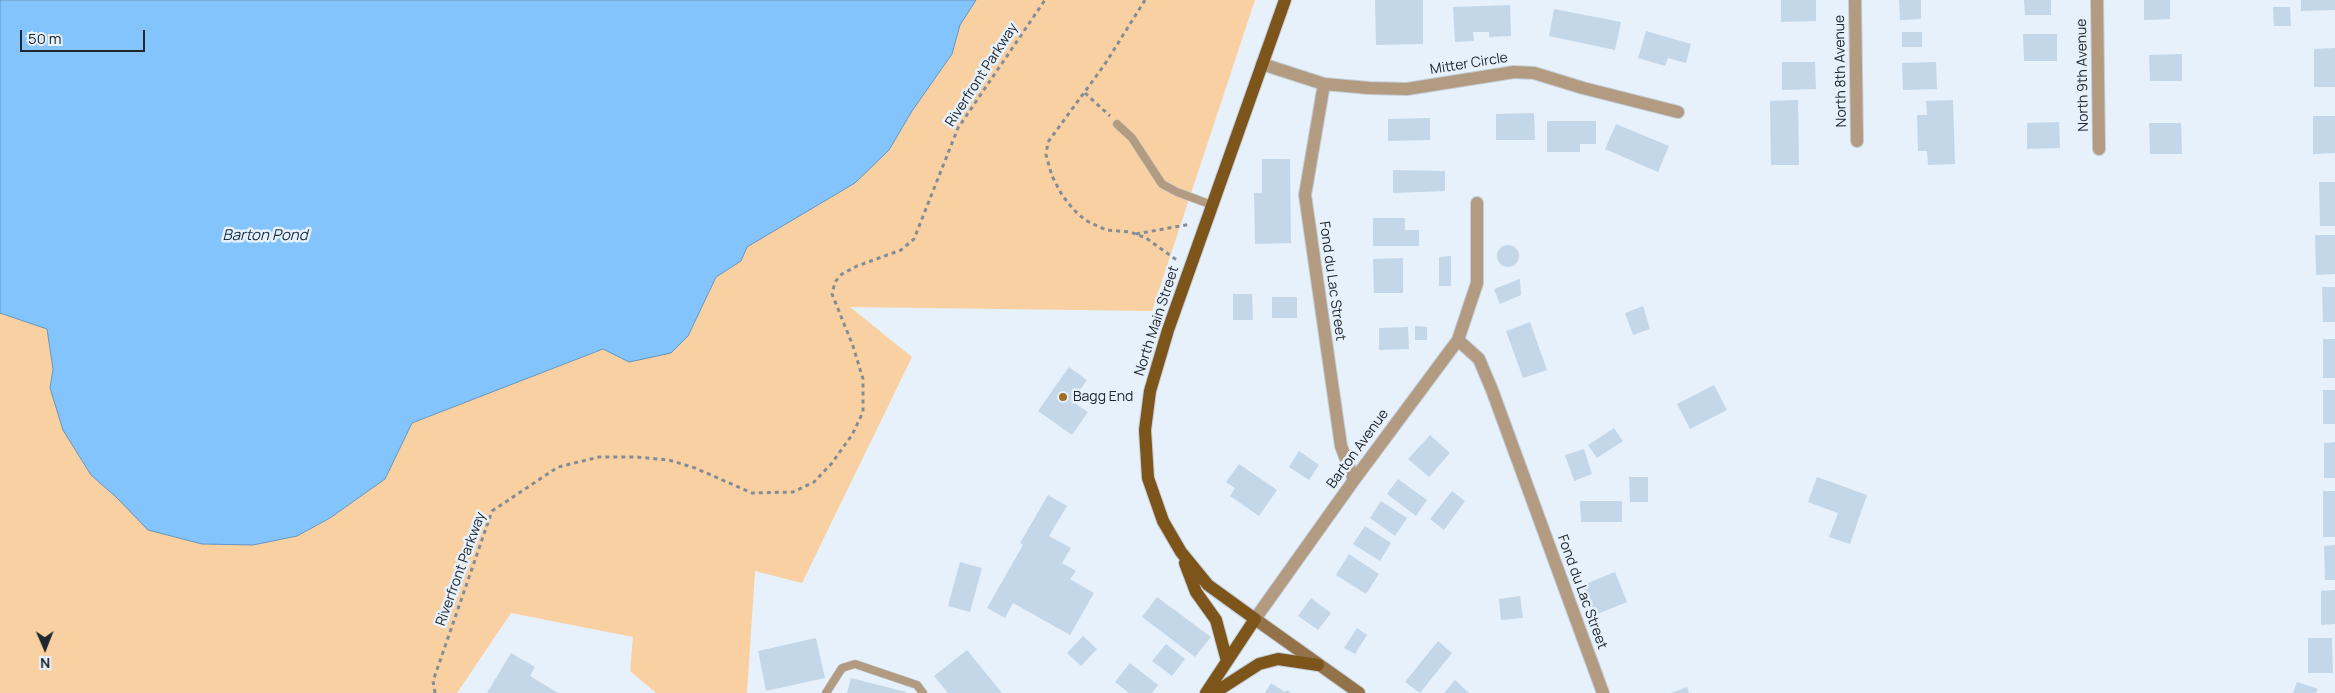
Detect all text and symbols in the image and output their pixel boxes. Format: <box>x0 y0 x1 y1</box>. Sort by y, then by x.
street label: North 8th Avenue <box>1832 15 1850 127</box>
street label: North 9th Avenue <box>2074 18 2092 132</box>
scale bar <box>22 20 148 52</box>
street label: Riverfront Parkway <box>942 20 1022 130</box>
text: 50 m <box>28 28 62 49</box>
street label: Mitter Circle <box>1429 50 1509 78</box>
street label: Fond du Lac Street <box>1315 220 1349 342</box>
water label: Barton Pond <box>222 227 308 245</box>
street label: North Main Street <box>1131 264 1183 378</box>
place label: Bagg End <box>1073 389 1133 405</box>
marker: Bagg End <box>1057 391 1069 403</box>
street label: Barton Avenue <box>1324 406 1392 492</box>
street label: Riverfront Parkway <box>433 510 489 628</box>
street label: Fond du Lac Street <box>1554 533 1610 651</box>
north arrow <box>20 623 70 673</box>
text: N <box>40 654 50 673</box>

